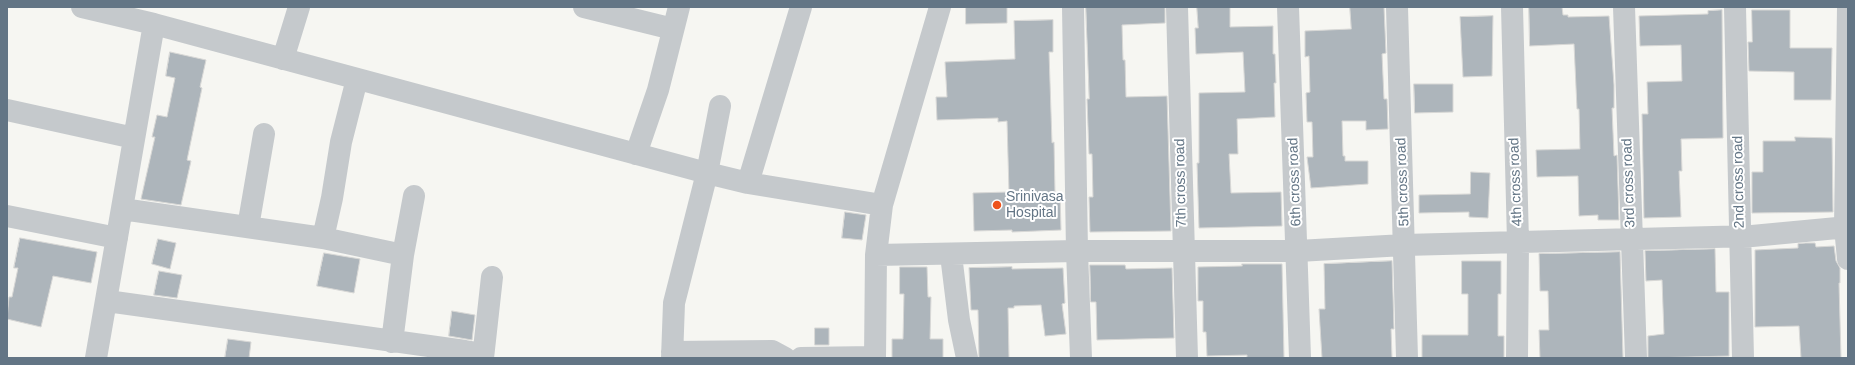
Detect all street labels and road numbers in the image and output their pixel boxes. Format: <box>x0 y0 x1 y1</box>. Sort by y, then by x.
street label: 2nd cross road <box>1730 136 1748 228</box>
street label: 6th cross road <box>1285 137 1305 227</box>
street label: 5th cross road <box>1393 137 1413 227</box>
street label: 4th cross road <box>1506 137 1526 227</box>
street label: 3rd cross road <box>1619 138 1639 228</box>
street label: 7th cross road <box>1172 139 1190 227</box>

